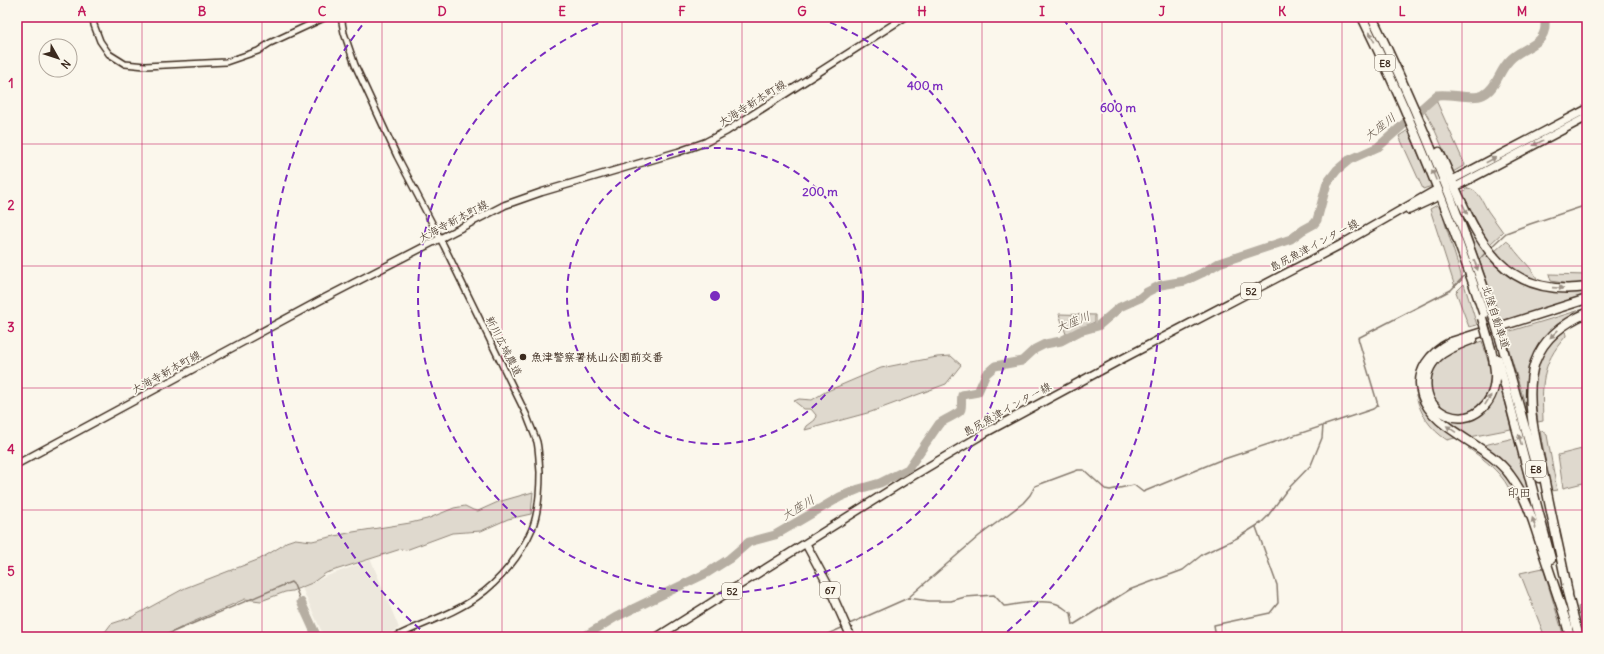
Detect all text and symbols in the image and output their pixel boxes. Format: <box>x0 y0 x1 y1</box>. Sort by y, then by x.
text: A <box>78 3 87 20</box>
text: B <box>198 3 207 20</box>
text: C <box>318 3 327 20</box>
text: D <box>437 3 447 20</box>
text: E <box>558 3 566 20</box>
text: F <box>678 3 686 20</box>
text: G <box>797 3 807 20</box>
text: H <box>917 3 927 20</box>
text: I <box>1039 3 1045 20</box>
text: J <box>1159 3 1166 20</box>
text: K <box>1278 3 1287 20</box>
text: L <box>1398 3 1406 20</box>
text: M <box>1517 3 1527 20</box>
one-way arrow <box>1369 31 1375 43</box>
north arrow <box>38 38 78 78</box>
road number: E8 <box>1375 55 1395 71</box>
text: N <box>58 57 74 72</box>
text: 1 <box>8 75 14 92</box>
street label: 大海寺新本町線 <box>716 77 788 129</box>
text: 400 m <box>907 78 944 93</box>
text: 600 m <box>1100 100 1137 115</box>
water label: 大座川 <box>1361 110 1398 144</box>
one-way arrow <box>1532 140 1544 146</box>
one-way arrow <box>1485 157 1497 164</box>
one-way arrow <box>1430 169 1436 181</box>
text: 200 m <box>802 184 838 199</box>
text: 2 <box>7 197 15 214</box>
street label: 大海寺新本町線 <box>416 197 490 245</box>
one-way arrow <box>1462 203 1468 215</box>
street label: 島尻魚津インター線 <box>1267 216 1361 274</box>
one-way arrow <box>1473 260 1479 272</box>
road number: 52 <box>1241 283 1261 299</box>
street label: 北陸自動車道 <box>1479 283 1513 351</box>
one-way arrow <box>1552 284 1564 291</box>
centre of rings <box>708 289 722 303</box>
water label: 大座川 <box>1053 308 1092 335</box>
street label: 新川広域農道 <box>483 313 525 379</box>
text: 3 <box>7 319 15 336</box>
one-way arrow <box>1549 329 1559 338</box>
street label: 大海寺新本町線 <box>129 347 203 397</box>
place label: 魚津警察署桃山公園前交番 <box>531 350 663 364</box>
marker: 魚津警察署桃山公園前交番 <box>518 352 528 362</box>
street label: 島尻魚津インター線 <box>961 379 1053 439</box>
one-way arrow <box>1485 395 1492 406</box>
one-way arrow <box>1445 425 1456 433</box>
one-way arrow <box>1517 434 1523 446</box>
text: 4 <box>7 441 15 458</box>
road number: E8 <box>1526 461 1546 477</box>
district label: 印田 <box>1507 485 1531 500</box>
water label: 大座川 <box>778 492 817 523</box>
one-way arrow <box>1530 517 1536 529</box>
text: 5 <box>7 563 15 580</box>
road number: 67 <box>820 582 840 598</box>
road number: 52 <box>722 583 742 599</box>

